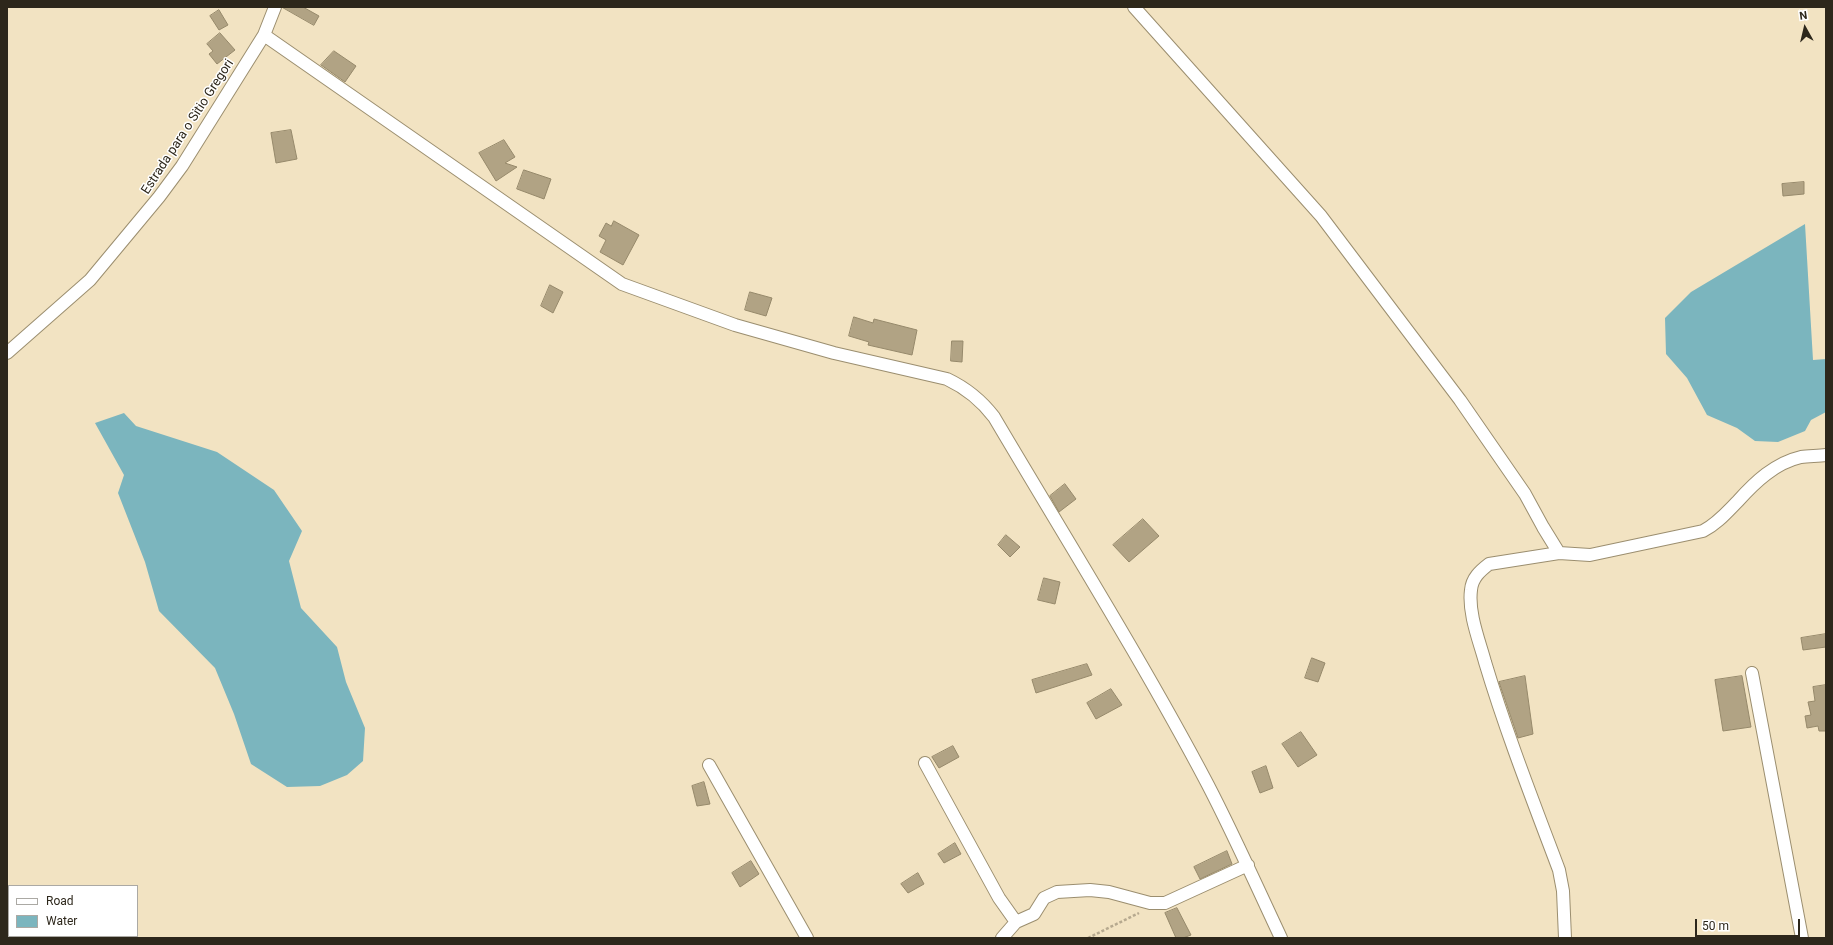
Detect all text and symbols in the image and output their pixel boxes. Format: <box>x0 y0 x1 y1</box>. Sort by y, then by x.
north arrow <box>1785 8 1825 48</box>
text: N <box>1799 9 1808 23</box>
street label: Estrada para o Sitio Gregori <box>138 57 238 197</box>
legend <box>8 885 138 937</box>
text: Road <box>46 894 74 908</box>
scale bar <box>1697 911 1802 937</box>
text: Water <box>46 914 77 928</box>
text: 50 m <box>1702 919 1729 933</box>

